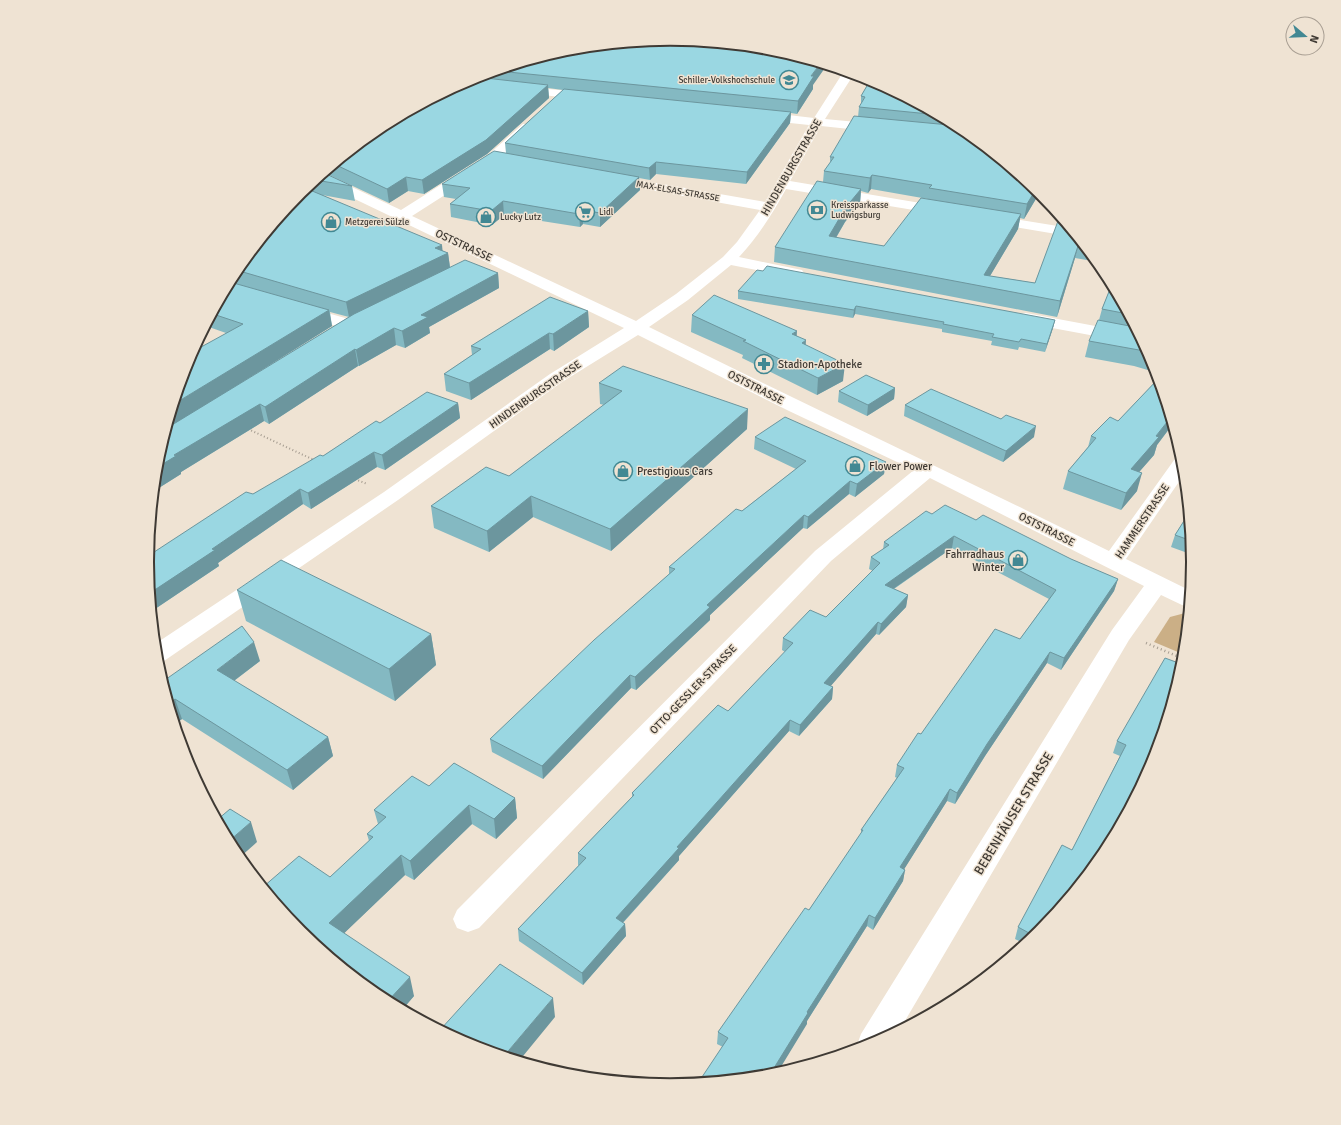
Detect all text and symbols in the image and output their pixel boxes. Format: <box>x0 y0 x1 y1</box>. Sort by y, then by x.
north arrow <box>1285 16 1325 56</box>
text: N <box>1307 33 1321 45</box>
school or university icon: Schiller-Volkshochschule <box>778 69 800 91</box>
place label: Schiller-Volkshochschule <box>678 75 775 86</box>
street label: HINDENBURGSTRASSE <box>758 117 824 218</box>
street label: MAX-ELSAS-STRASSE <box>635 179 720 204</box>
bank icon: Kreissparkasse Ludwigsburg <box>806 199 828 221</box>
place label: Kreissparkasse Ludwigsburg <box>831 200 889 221</box>
supermarket icon: Lidl <box>574 201 596 223</box>
shop icon: Lucky Lutz <box>475 206 497 228</box>
place label: Lidl <box>599 207 614 218</box>
shop icon: Metzgerei Sülzle <box>320 211 342 233</box>
place label: Lucky Lutz <box>500 212 541 223</box>
place label: Metzgerei Sülzle <box>345 217 410 228</box>
street label: OSTSTRASSE <box>433 227 494 264</box>
pharmacy icon: Stadion-Apotheke <box>753 353 775 375</box>
street label: HINDENBURGSTRASSE <box>487 358 584 431</box>
place label: Stadion-Apotheke <box>778 358 862 371</box>
street label: OSTSTRASSE <box>725 368 786 407</box>
shop icon: Flower Power <box>844 455 866 477</box>
shop icon: Prestigious Cars <box>612 460 634 482</box>
place label: Flower Power <box>869 460 932 473</box>
place label: Prestigious Cars <box>637 465 713 478</box>
street label: HAMMERSTRASSE <box>1112 481 1172 561</box>
street label: OSTSTRASSE <box>1016 510 1077 549</box>
place label: Fahrradhaus Winter <box>945 548 1004 574</box>
shop icon: Fahrradhaus Winter <box>1007 549 1029 571</box>
street label: OTTO-GESSLER-STRASSE <box>647 642 740 737</box>
street label: BEBENHÄUSER STRASSE <box>970 749 1057 878</box>

